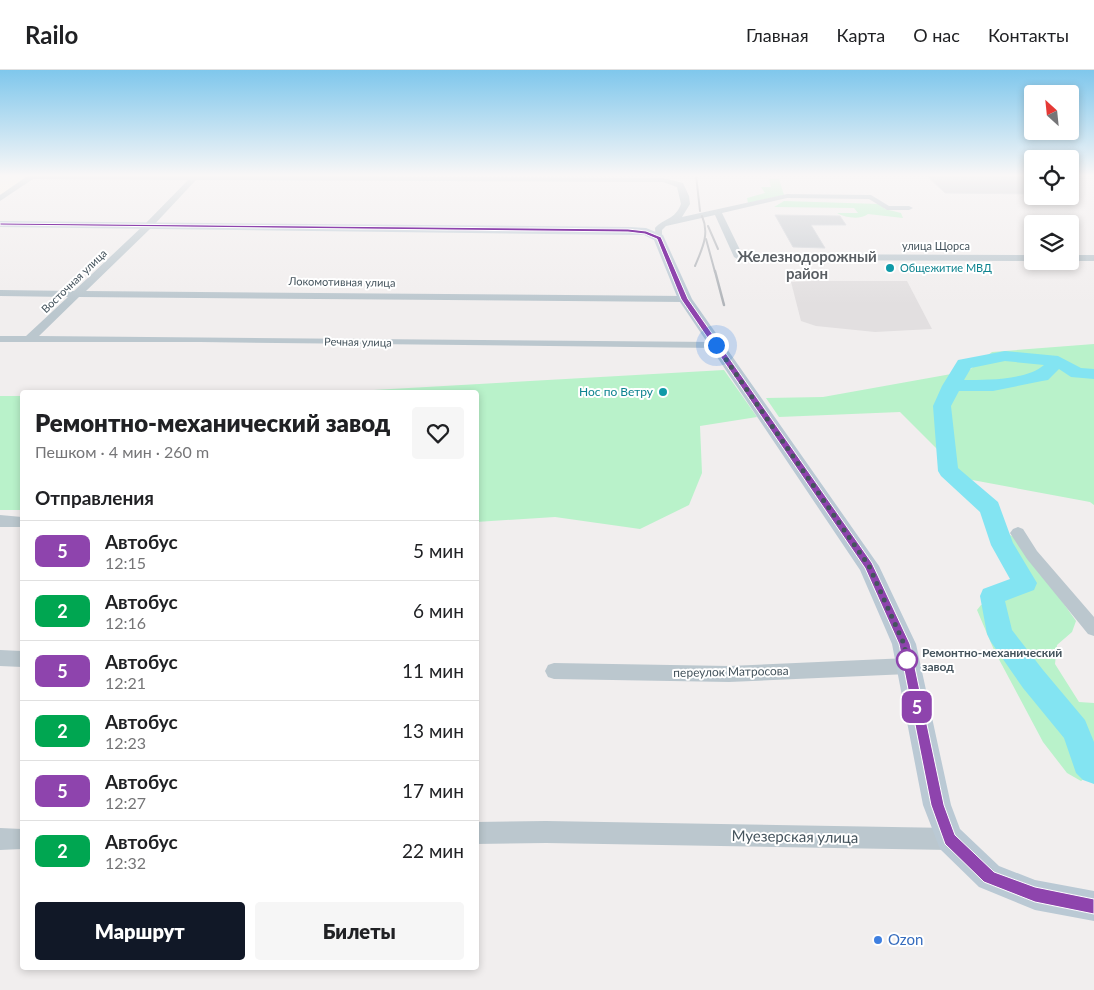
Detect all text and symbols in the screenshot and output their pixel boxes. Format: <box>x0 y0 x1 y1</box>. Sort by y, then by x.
text: Railo <box>25 20 78 49</box>
text: Главная <box>746 24 809 46</box>
text: Карта <box>837 24 885 46</box>
text: О нас <box>913 24 960 46</box>
text: Контакты <box>988 24 1069 46</box>
north arrow <box>1024 85 1079 140</box>
map controls <box>1024 85 1079 270</box>
button: locate <box>1024 150 1079 205</box>
button: layers <box>1024 215 1079 270</box>
street label: улица Щорса <box>902 239 970 252</box>
street label: Восточная улица <box>38 246 109 315</box>
district label: Железнодорожный район <box>737 247 877 282</box>
place label: Общежитие МВД <box>900 261 992 274</box>
marker: Общежитие МВД <box>884 262 896 274</box>
street label: Локомотивная улица <box>287 274 396 289</box>
your location <box>704 333 729 358</box>
street label: Речная улица <box>324 334 392 349</box>
place label: Нос по Ветру <box>579 384 654 399</box>
marker: Нос по Ветру <box>657 386 669 398</box>
button: heart <box>412 407 464 459</box>
text: Ремонтно-механический завод <box>35 408 390 437</box>
text: Пешком · 4 мин · 260 m <box>35 442 209 461</box>
text: Отправления <box>35 486 154 509</box>
text: Автобус <box>105 530 178 553</box>
text: 5 мин <box>413 539 464 562</box>
text: 5 <box>57 540 68 562</box>
text: 12:15 <box>105 553 146 572</box>
text: Автобус <box>105 590 178 613</box>
text: 6 мин <box>413 599 464 622</box>
text: 2 <box>57 600 68 622</box>
text: 12:16 <box>105 613 146 632</box>
place label: Ремонтно-механический завод <box>922 645 1062 674</box>
marker: Ремонтно-механический завод <box>896 649 918 671</box>
text: Автобус <box>105 650 178 673</box>
text: 11 мин <box>402 659 464 682</box>
text: 5 <box>57 660 68 682</box>
street label: переулок Матросова <box>673 663 789 680</box>
text: 12:21 <box>105 673 146 692</box>
line badge: 5 <box>901 691 933 723</box>
text: 5 <box>912 696 922 718</box>
text: Автобус <box>105 710 178 733</box>
text: 13 мин <box>402 719 464 742</box>
text: 2 <box>57 720 68 742</box>
text: 12:23 <box>105 733 146 752</box>
text: Автобус <box>105 770 178 793</box>
text: 17 мин <box>402 779 464 802</box>
text: 5 <box>57 780 68 802</box>
text: 12:27 <box>105 793 146 812</box>
street label: Муезерская улица <box>731 826 859 846</box>
text: Автобус <box>105 830 178 853</box>
text: 22 мин <box>402 839 464 862</box>
text: 2 <box>57 840 68 862</box>
text: 12:32 <box>105 853 146 872</box>
button: Маршрут <box>35 902 245 960</box>
button: Билеты <box>255 902 464 960</box>
place label: Ozon <box>888 930 923 948</box>
marker: Ozon <box>872 934 884 946</box>

